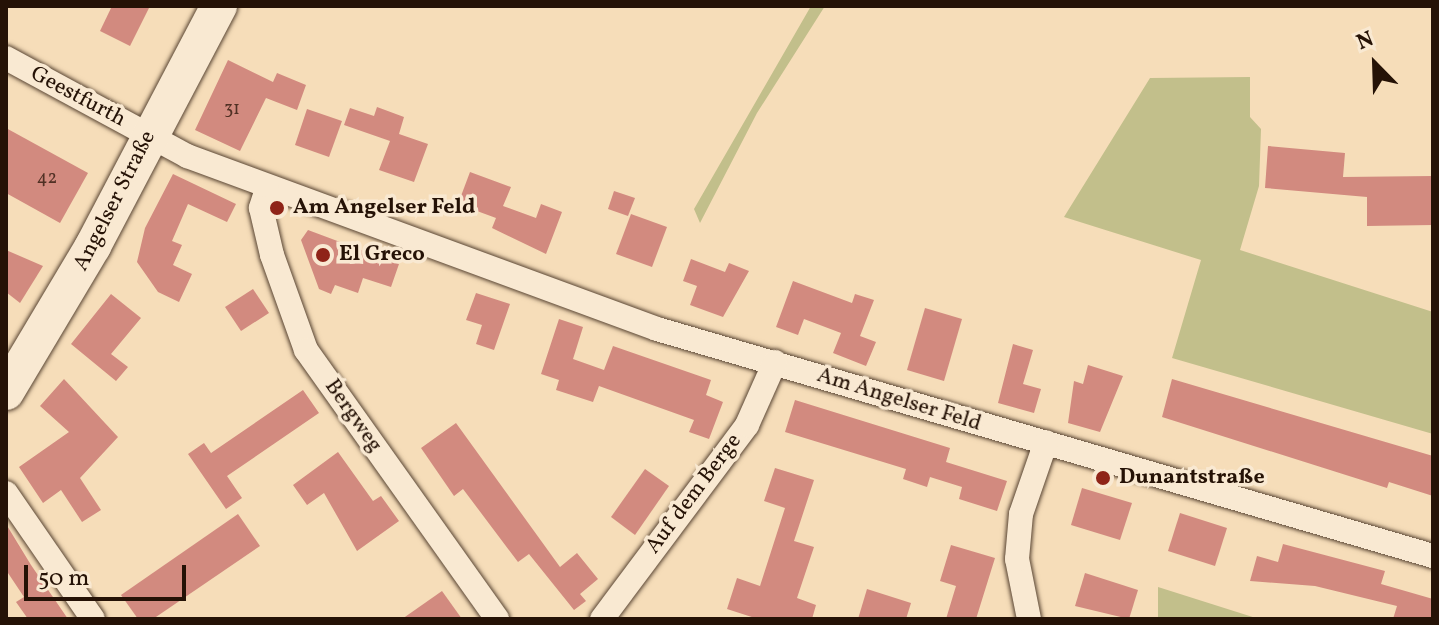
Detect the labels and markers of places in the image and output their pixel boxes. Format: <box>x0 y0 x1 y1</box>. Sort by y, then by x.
place label: Am Angelser Feld <box>293 195 475 221</box>
marker: Am Angelser Feld <box>268 199 286 217</box>
place label: El Greco <box>339 242 425 268</box>
marker: El Greco <box>314 246 332 264</box>
place label: Dunantstraße <box>1119 465 1265 491</box>
marker: Dunantstraße <box>1094 469 1112 487</box>

